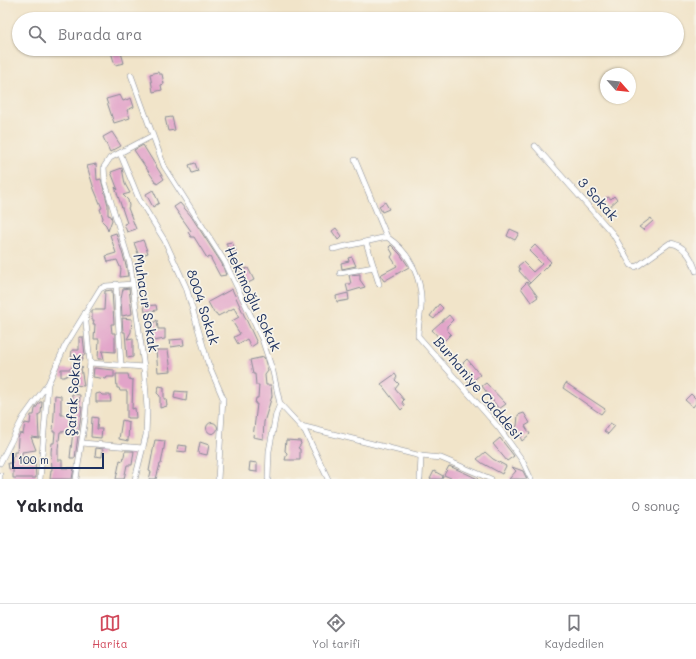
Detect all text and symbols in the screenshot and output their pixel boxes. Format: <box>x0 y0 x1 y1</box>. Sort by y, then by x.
search box <box>12 12 684 56</box>
icon: search <box>26 23 48 45</box>
text: Burada ara <box>58 24 142 44</box>
north arrow <box>600 68 636 104</box>
street label: 3 Sokak <box>574 173 623 225</box>
street label: Hekimoğlu Sokak <box>221 243 286 354</box>
street label: Muhacır Sokak <box>129 252 164 353</box>
street label: 8004 Sokak <box>182 267 225 347</box>
street label: Burhaniye Caddesi <box>430 332 527 443</box>
street label: Şafak Sokak <box>60 353 85 437</box>
scale bar <box>12 451 104 470</box>
text: 100 m <box>18 452 49 467</box>
text: Yakında <box>16 494 84 516</box>
text: 0 sonuç <box>632 497 680 514</box>
tab: Harita <box>92 612 128 651</box>
tab: Yol tarifi <box>312 612 360 651</box>
tab: Kaydedilen <box>545 612 604 651</box>

